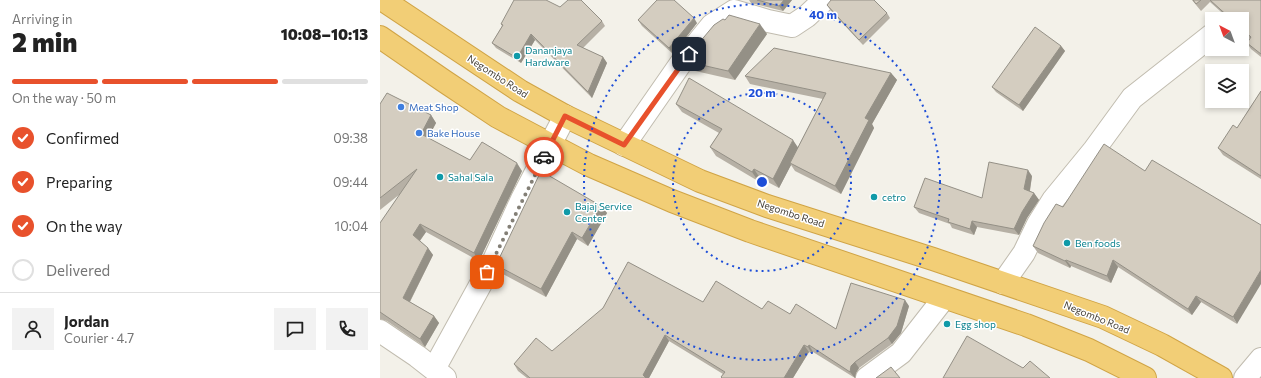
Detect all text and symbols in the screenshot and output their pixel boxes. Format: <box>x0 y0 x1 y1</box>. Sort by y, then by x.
text: 40 m <box>809 7 837 21</box>
text: Arriving in <box>12 11 72 27</box>
north arrow <box>1205 12 1249 56</box>
map controls <box>1205 12 1249 108</box>
text: 10:08–10:13 <box>281 25 368 43</box>
text: 2 min <box>12 26 77 57</box>
pin <box>672 37 706 71</box>
icon: home <box>678 43 700 65</box>
place label: Dananjaya Hardware <box>525 44 572 68</box>
marker: Dananjaya Hardware <box>512 51 522 61</box>
street label: Negombo Road <box>465 52 531 100</box>
button: layers <box>1205 64 1249 108</box>
text: 20 m <box>748 85 776 99</box>
text: On the way · 50 m <box>12 90 116 106</box>
place label: Meat Shop <box>409 101 459 113</box>
marker: Meat Shop <box>396 102 406 112</box>
icon: check <box>12 127 34 149</box>
place label: Bake House <box>427 127 480 139</box>
marker: Bake House <box>414 128 424 138</box>
text: Confirmed <box>46 129 119 147</box>
text: 09:38 <box>333 130 368 146</box>
courier <box>524 137 564 177</box>
icon: car <box>533 146 555 168</box>
icon: check <box>12 171 34 193</box>
place label: Sahal Sala <box>448 171 493 183</box>
marker: Sahal Sala <box>435 172 445 182</box>
text: Preparing <box>46 173 112 191</box>
text: 09:44 <box>333 174 368 190</box>
centre of rings <box>755 175 769 189</box>
place label: cetro <box>882 191 906 203</box>
marker: cetro <box>869 192 879 202</box>
street label: Negombo Road <box>756 196 826 230</box>
place label: Bajaj Service Center <box>575 200 632 224</box>
marker: Bajaj Service Center <box>562 207 572 217</box>
icon: check <box>12 215 34 237</box>
text: On the way <box>46 217 123 235</box>
text: 10:04 <box>335 218 368 234</box>
place label: Ben foods <box>1075 237 1121 249</box>
marker: Ben foods <box>1062 238 1072 248</box>
pin <box>470 255 504 289</box>
text: Delivered <box>46 261 110 279</box>
icon: bag <box>476 261 498 283</box>
street label: Negombo Road <box>1062 298 1132 336</box>
button: person <box>12 308 54 350</box>
button: chat <box>274 308 316 350</box>
button: phone <box>326 308 368 350</box>
text: Jordan <box>64 312 109 330</box>
place label: Egg shop <box>955 318 996 330</box>
marker: Egg shop <box>942 319 952 329</box>
text: Courier · 4.7 <box>64 330 134 346</box>

